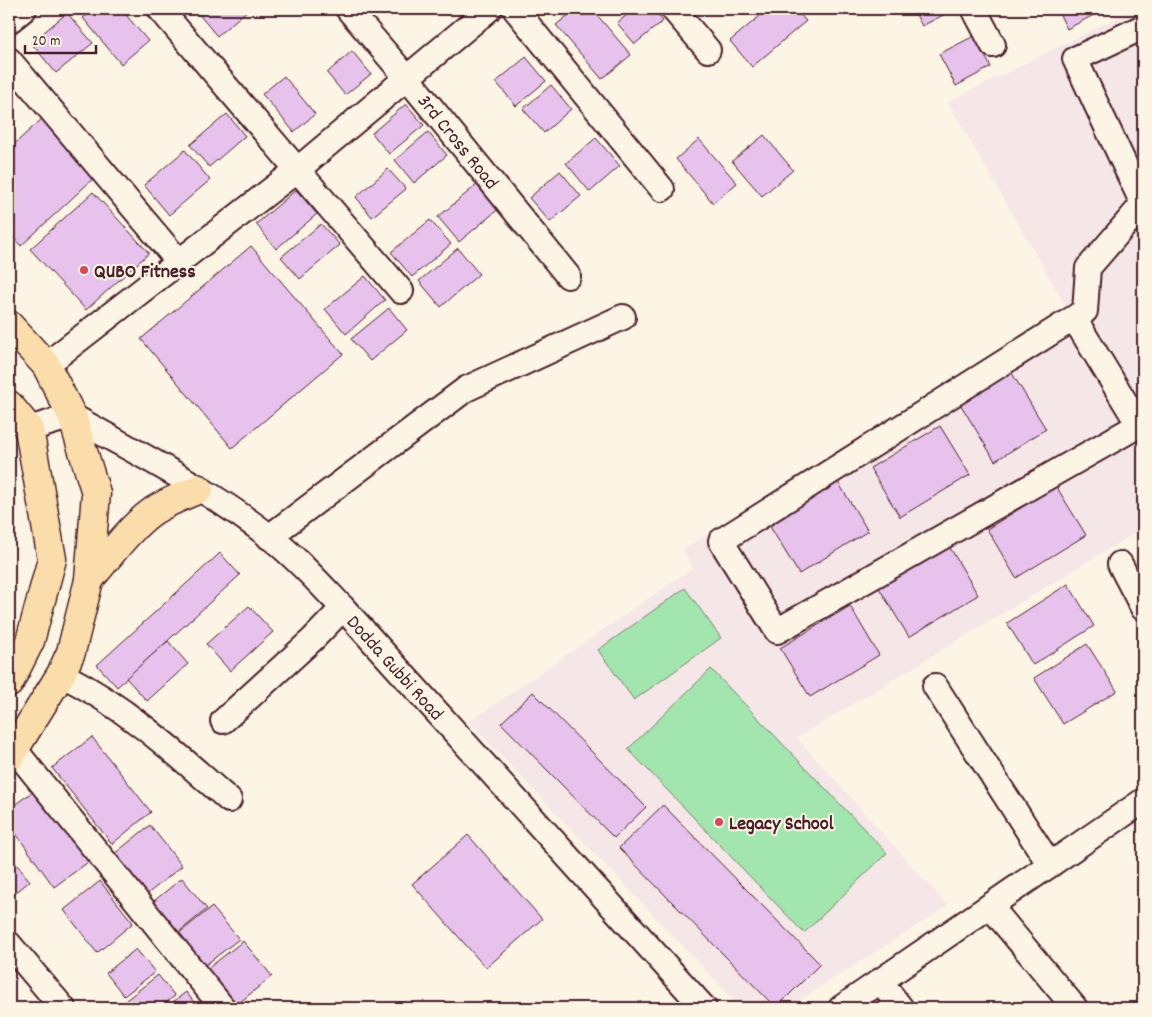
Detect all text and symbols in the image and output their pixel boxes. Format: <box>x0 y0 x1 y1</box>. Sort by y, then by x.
scale bar <box>25 22 96 54</box>
text: 20 m <box>32 31 60 53</box>
street label: 3rd Cross Road <box>410 89 504 196</box>
place label: QUBO Fitness <box>94 259 196 287</box>
marker: QUBO Fitness <box>78 264 90 276</box>
street label: Dodda Gubbi Road <box>339 610 449 728</box>
place label: Legacy School <box>729 811 834 839</box>
marker: Legacy School <box>713 816 725 828</box>

